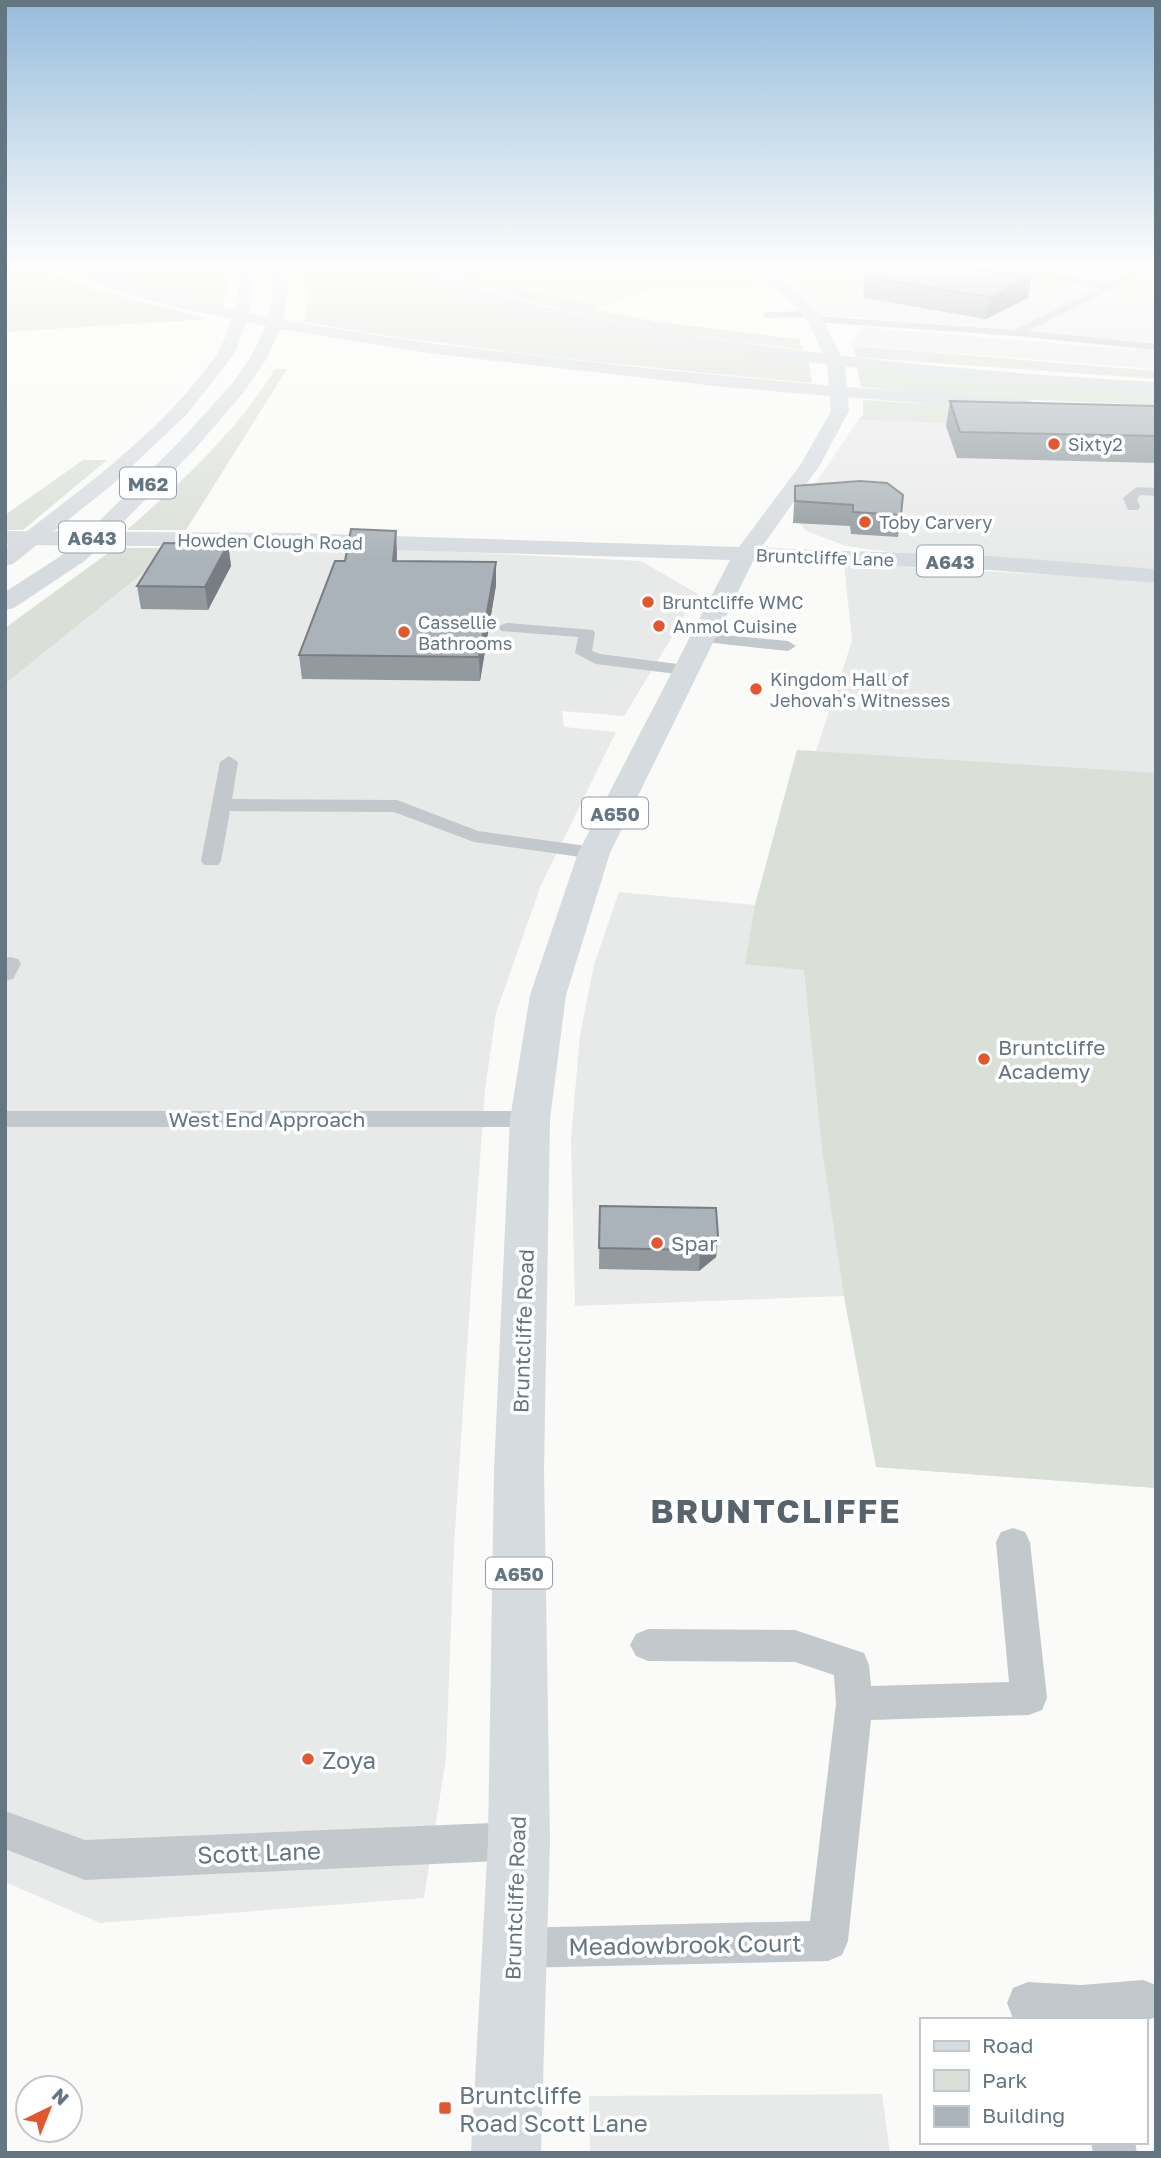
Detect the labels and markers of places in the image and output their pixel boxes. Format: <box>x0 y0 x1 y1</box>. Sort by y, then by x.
place label: Sixty2 <box>1068 433 1123 455</box>
marker: Sixty2 <box>1046 436 1062 452</box>
place label: Toby Carvery <box>879 511 992 533</box>
marker: Toby Carvery <box>857 514 873 530</box>
place label: Bruntcliffe WMC <box>662 591 804 613</box>
marker: Bruntcliffe WMC <box>640 594 656 610</box>
place label: Cassellie Bathrooms <box>418 611 512 654</box>
place label: Anmol Cuisine <box>673 615 797 637</box>
marker: Anmol Cuisine <box>651 618 667 634</box>
marker: Cassellie Bathrooms <box>396 624 412 640</box>
place label: Kingdom Hall of Jehovah's Witnesses <box>770 668 950 711</box>
marker: Kingdom Hall of Jehovah's Witnesses <box>748 681 764 697</box>
place label: Bruntcliffe Academy <box>998 1034 1105 1084</box>
marker: Bruntcliffe Academy <box>976 1051 992 1067</box>
place label: Spar <box>671 1230 717 1256</box>
marker: Spar <box>649 1235 665 1251</box>
place label: Zoya <box>322 1745 376 1774</box>
marker: Zoya <box>300 1751 316 1767</box>
place label: Bruntcliffe Road Scott Lane <box>459 2080 648 2137</box>
marker: Bruntcliffe Road Scott Lane <box>437 2100 453 2116</box>

